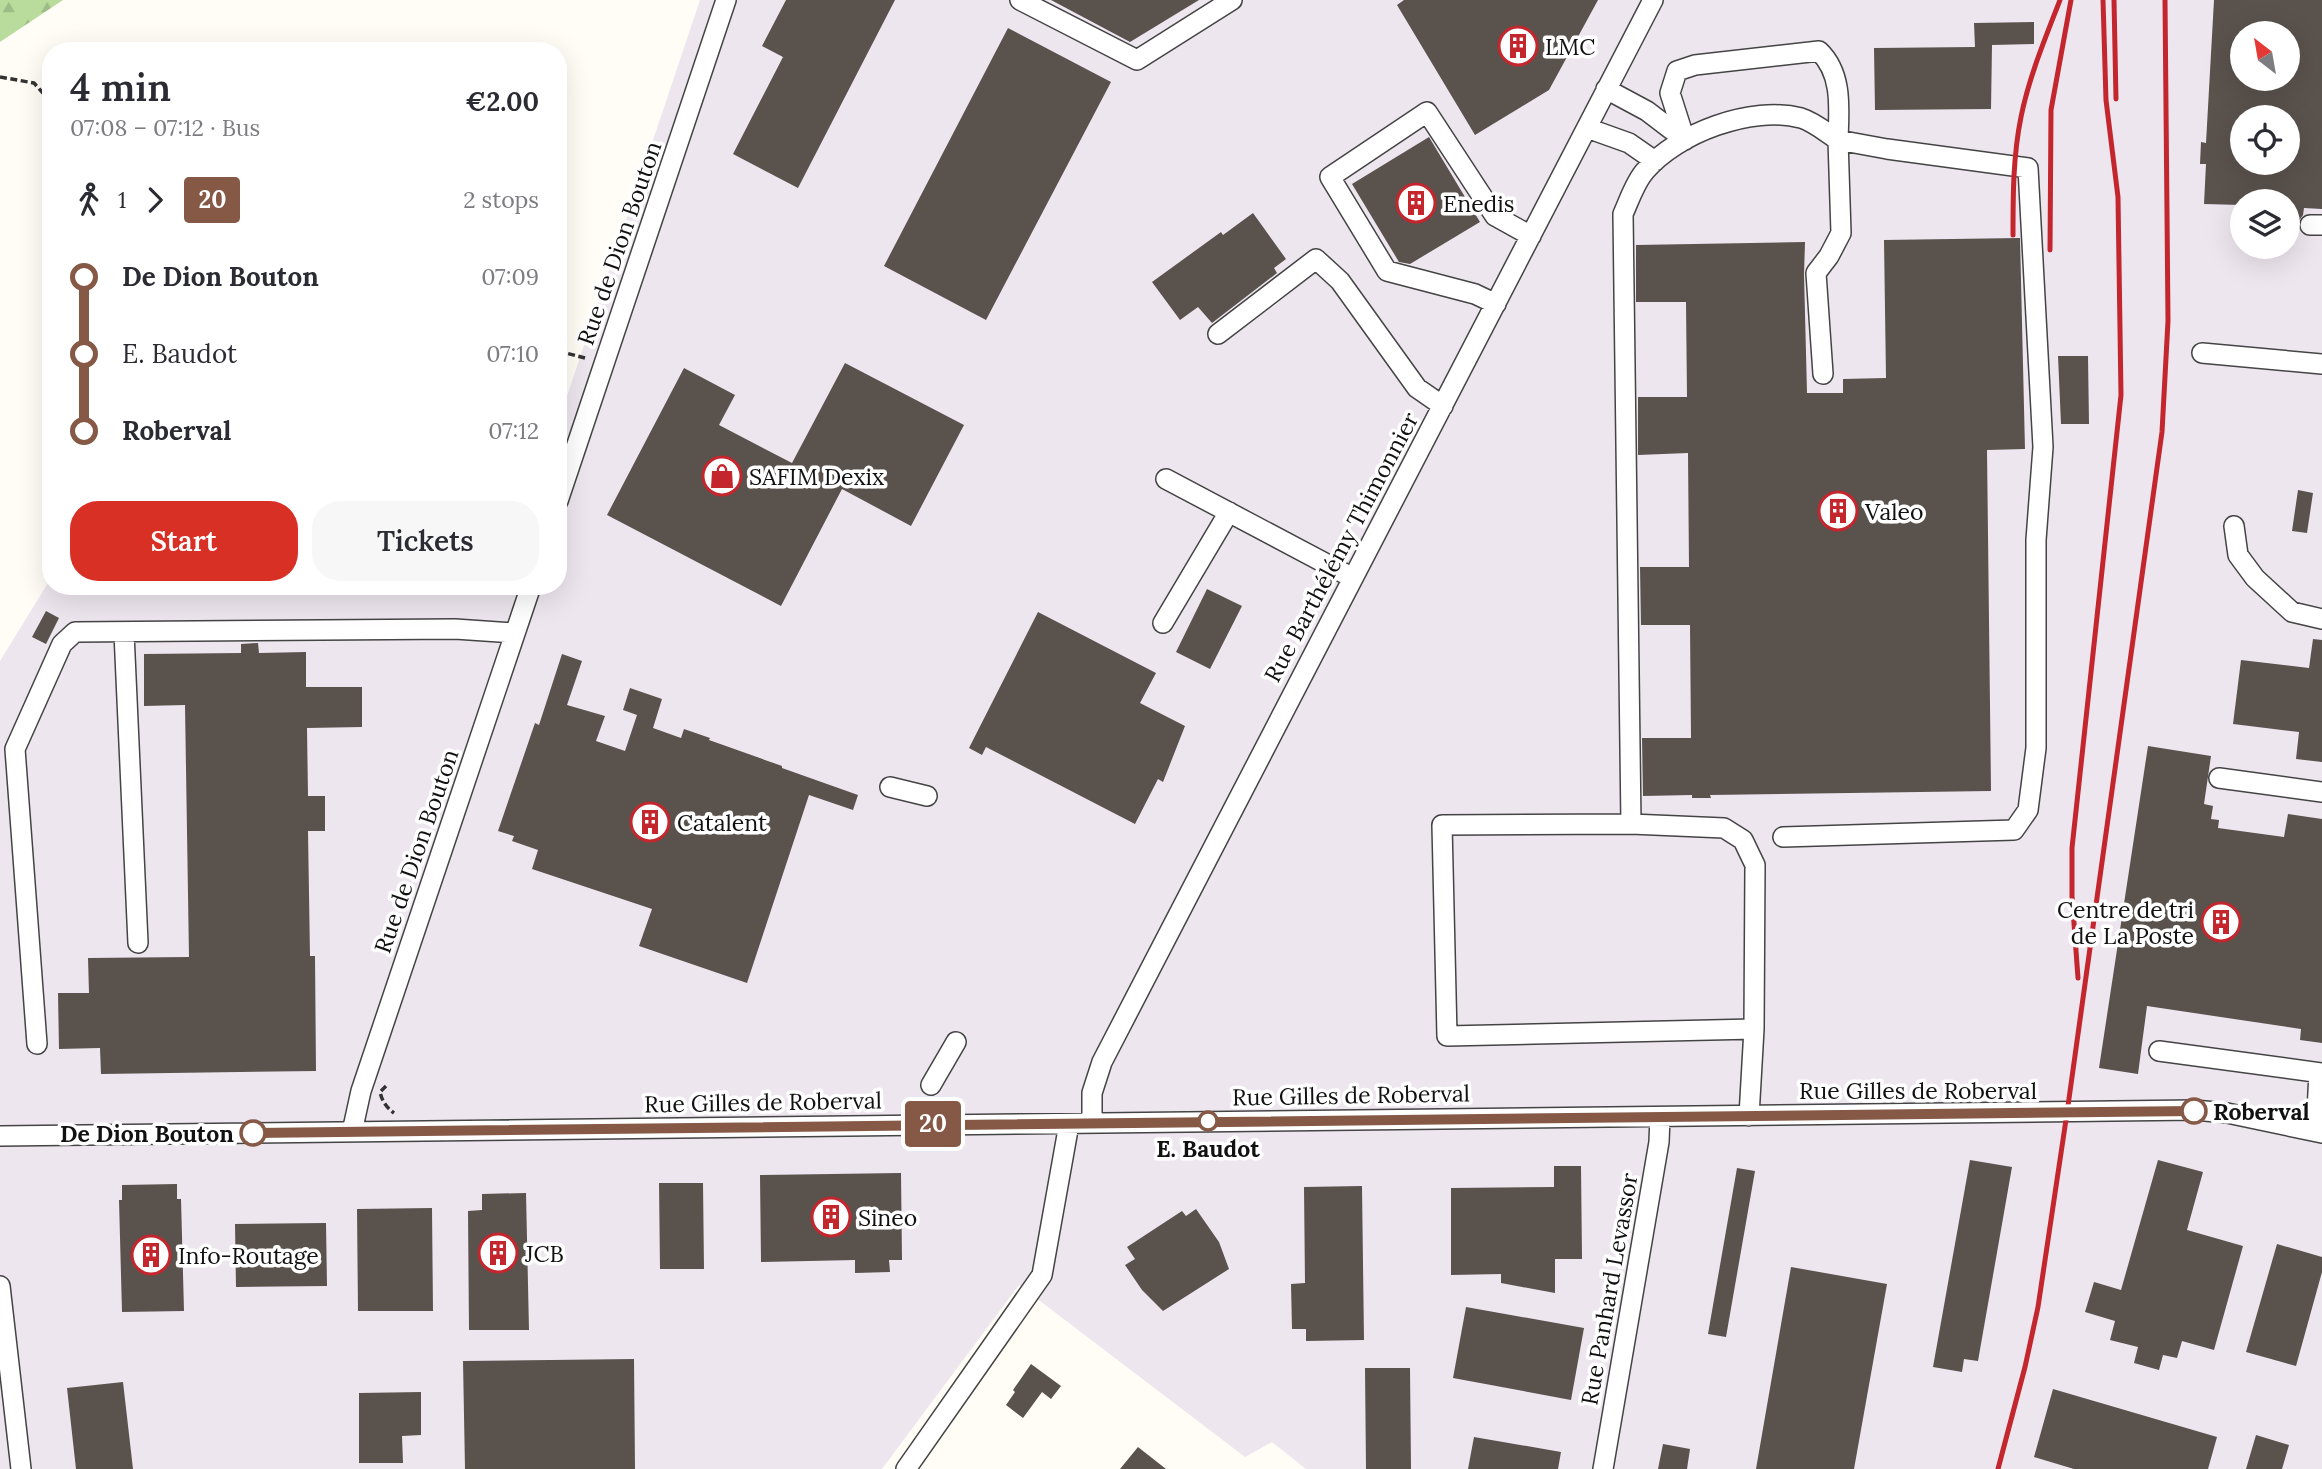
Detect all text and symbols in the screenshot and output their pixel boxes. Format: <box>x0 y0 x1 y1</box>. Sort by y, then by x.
north arrow <box>2230 21 2300 91</box>
map controls <box>2230 21 2300 259</box>
building icon: LMC <box>1497 25 1539 67</box>
place label: LMC <box>1545 32 1595 61</box>
text: 4 min <box>70 63 171 111</box>
text: €2.00 <box>465 85 539 118</box>
button: locate <box>2230 105 2300 175</box>
text: 07:08 – 07:12 · Bus <box>70 113 260 142</box>
street label: Rue de Dion Bouton <box>570 137 668 349</box>
icon: walk <box>70 181 108 219</box>
icon: forward <box>136 181 174 219</box>
building icon: Enedis <box>1395 182 1437 224</box>
text: 20 <box>198 184 226 215</box>
text: 1 <box>118 185 126 214</box>
text: 2 stops <box>463 185 539 214</box>
place label: Enedis <box>1443 189 1514 218</box>
button: layers <box>2230 189 2300 259</box>
text: De Dion Bouton <box>122 260 319 293</box>
text: 07:09 <box>481 262 539 291</box>
text: E. Baudot <box>122 337 237 370</box>
text: 07:10 <box>486 339 539 368</box>
street label: Rue Barthélémy Thimonnier <box>1257 407 1425 687</box>
text: Roberval <box>122 414 231 447</box>
text: 07:12 <box>488 416 539 445</box>
shop icon: SAFIM Dexix <box>701 455 743 497</box>
place label: SAFIM Dexix <box>749 462 884 491</box>
building icon: Valeo <box>1817 490 1859 532</box>
place label: Valeo <box>1864 497 1923 526</box>
button: Start <box>70 501 298 581</box>
button: Tickets <box>312 501 539 581</box>
street label: Rue de Dion Bouton <box>367 745 465 957</box>
building icon: Catalent <box>629 801 671 843</box>
place label: Catalent <box>677 808 767 837</box>
place label: Centre de tri de La Poste <box>2057 895 2194 950</box>
building icon: Centre de tri de La Poste <box>2200 901 2242 943</box>
street label: Rue Gilles de Roberval <box>1799 1076 2037 1105</box>
street label: Rue Gilles de Roberval <box>1232 1078 1470 1112</box>
street label: Rue Gilles de Roberval <box>644 1085 882 1119</box>
place label: Roberval <box>2213 1097 2310 1126</box>
marker: Roberval <box>2181 1098 2207 1124</box>
line badge: 20 <box>902 1101 964 1147</box>
text: 20 <box>919 1108 947 1139</box>
marker: E. Baudot <box>1198 1111 1218 1131</box>
place label: De Dion Bouton <box>60 1119 234 1148</box>
marker: De Dion Bouton <box>240 1120 266 1146</box>
place label: E. Baudot <box>1156 1134 1260 1163</box>
street label: Rue Panhard Levassor <box>1574 1171 1644 1407</box>
building icon: Sineo <box>810 1196 852 1238</box>
place label: Sineo <box>858 1203 917 1232</box>
building icon: JCB <box>477 1232 519 1274</box>
building icon: Info-Routage <box>130 1234 172 1276</box>
place label: JCB <box>524 1239 564 1268</box>
place label: Info-Routage <box>178 1241 319 1270</box>

